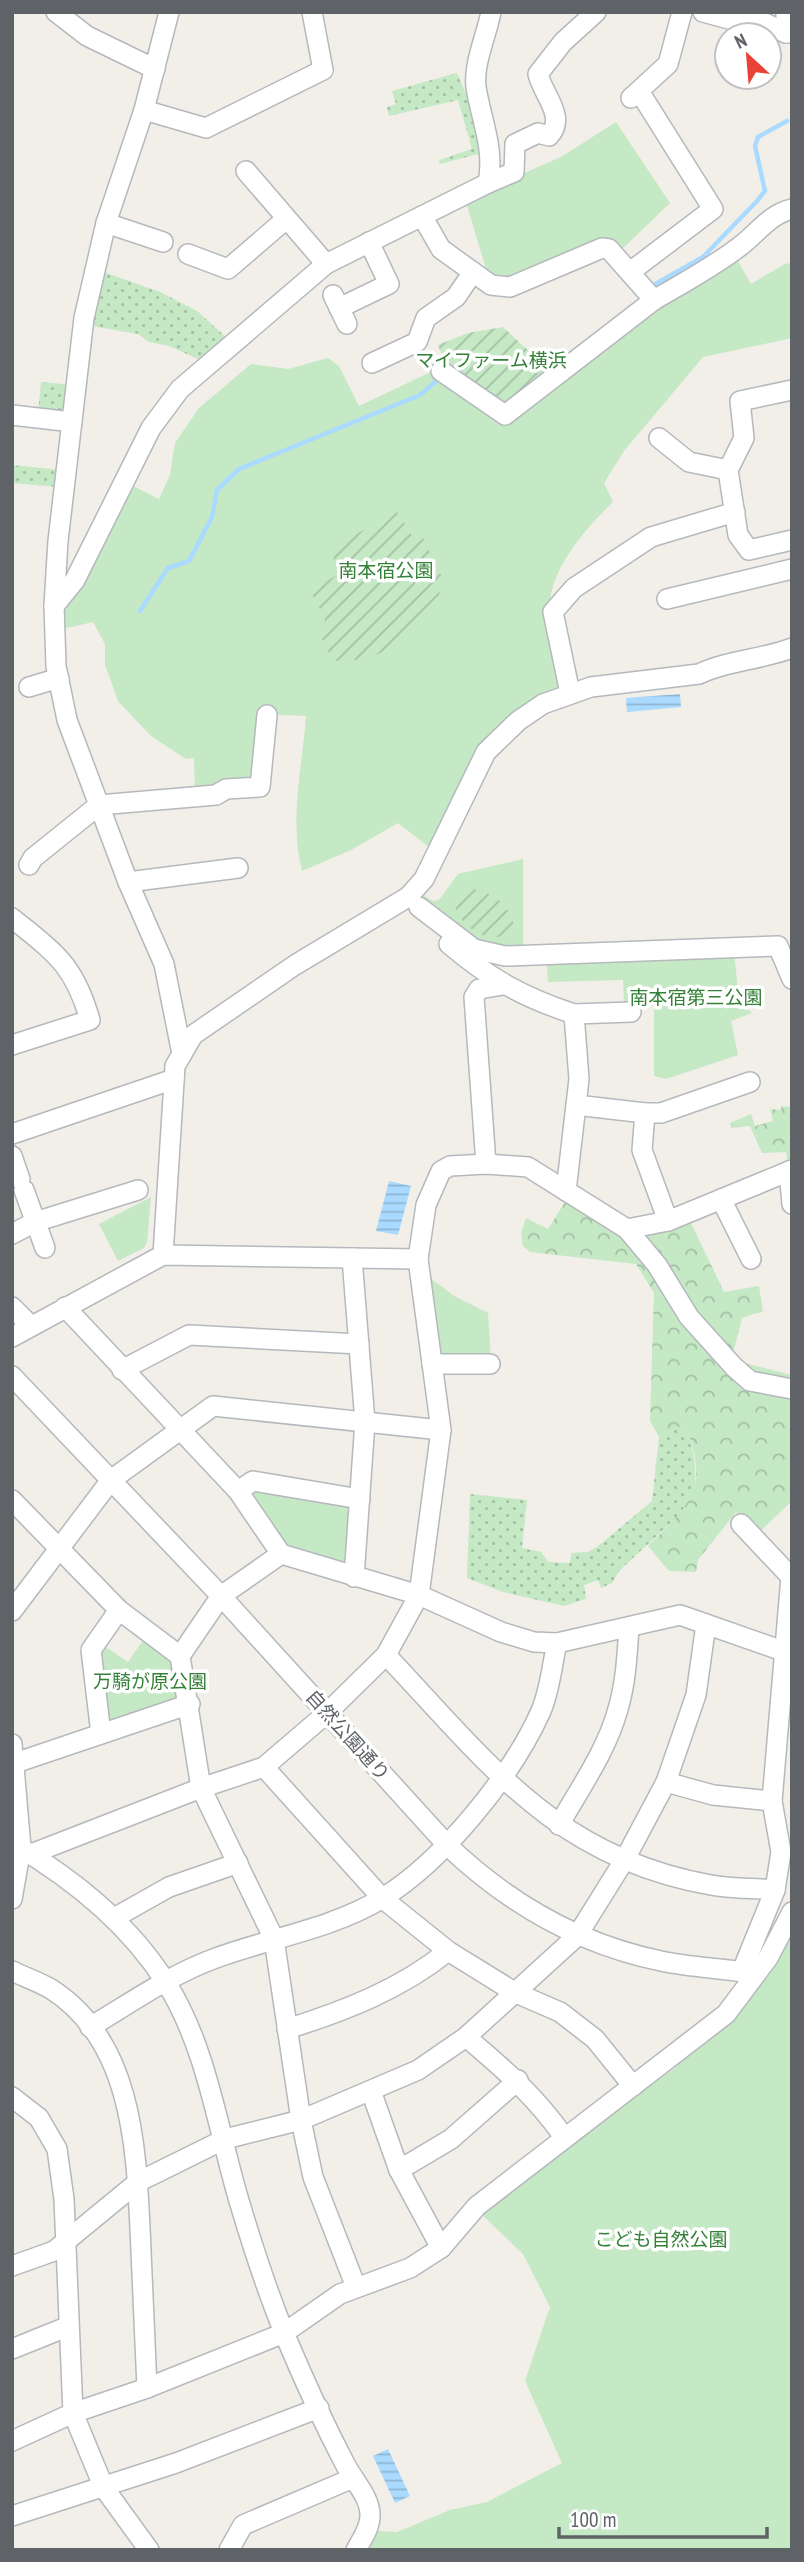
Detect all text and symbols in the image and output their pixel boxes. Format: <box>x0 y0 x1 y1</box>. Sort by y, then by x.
north arrow <box>713 21 783 91</box>
text: N <box>731 28 750 54</box>
park label: マイファーム横浜 <box>415 348 567 372</box>
park label: 南本宿公園 <box>338 558 434 582</box>
park label: 南本宿第三公園 <box>629 985 763 1009</box>
park label: 万騎が原公園 <box>93 1669 207 1693</box>
street label: 自然公園通り <box>301 1685 395 1785</box>
park label: こども自然公園 <box>594 2227 728 2251</box>
scale bar <box>559 2496 767 2540</box>
text: 100 m <box>570 2506 616 2533</box>

